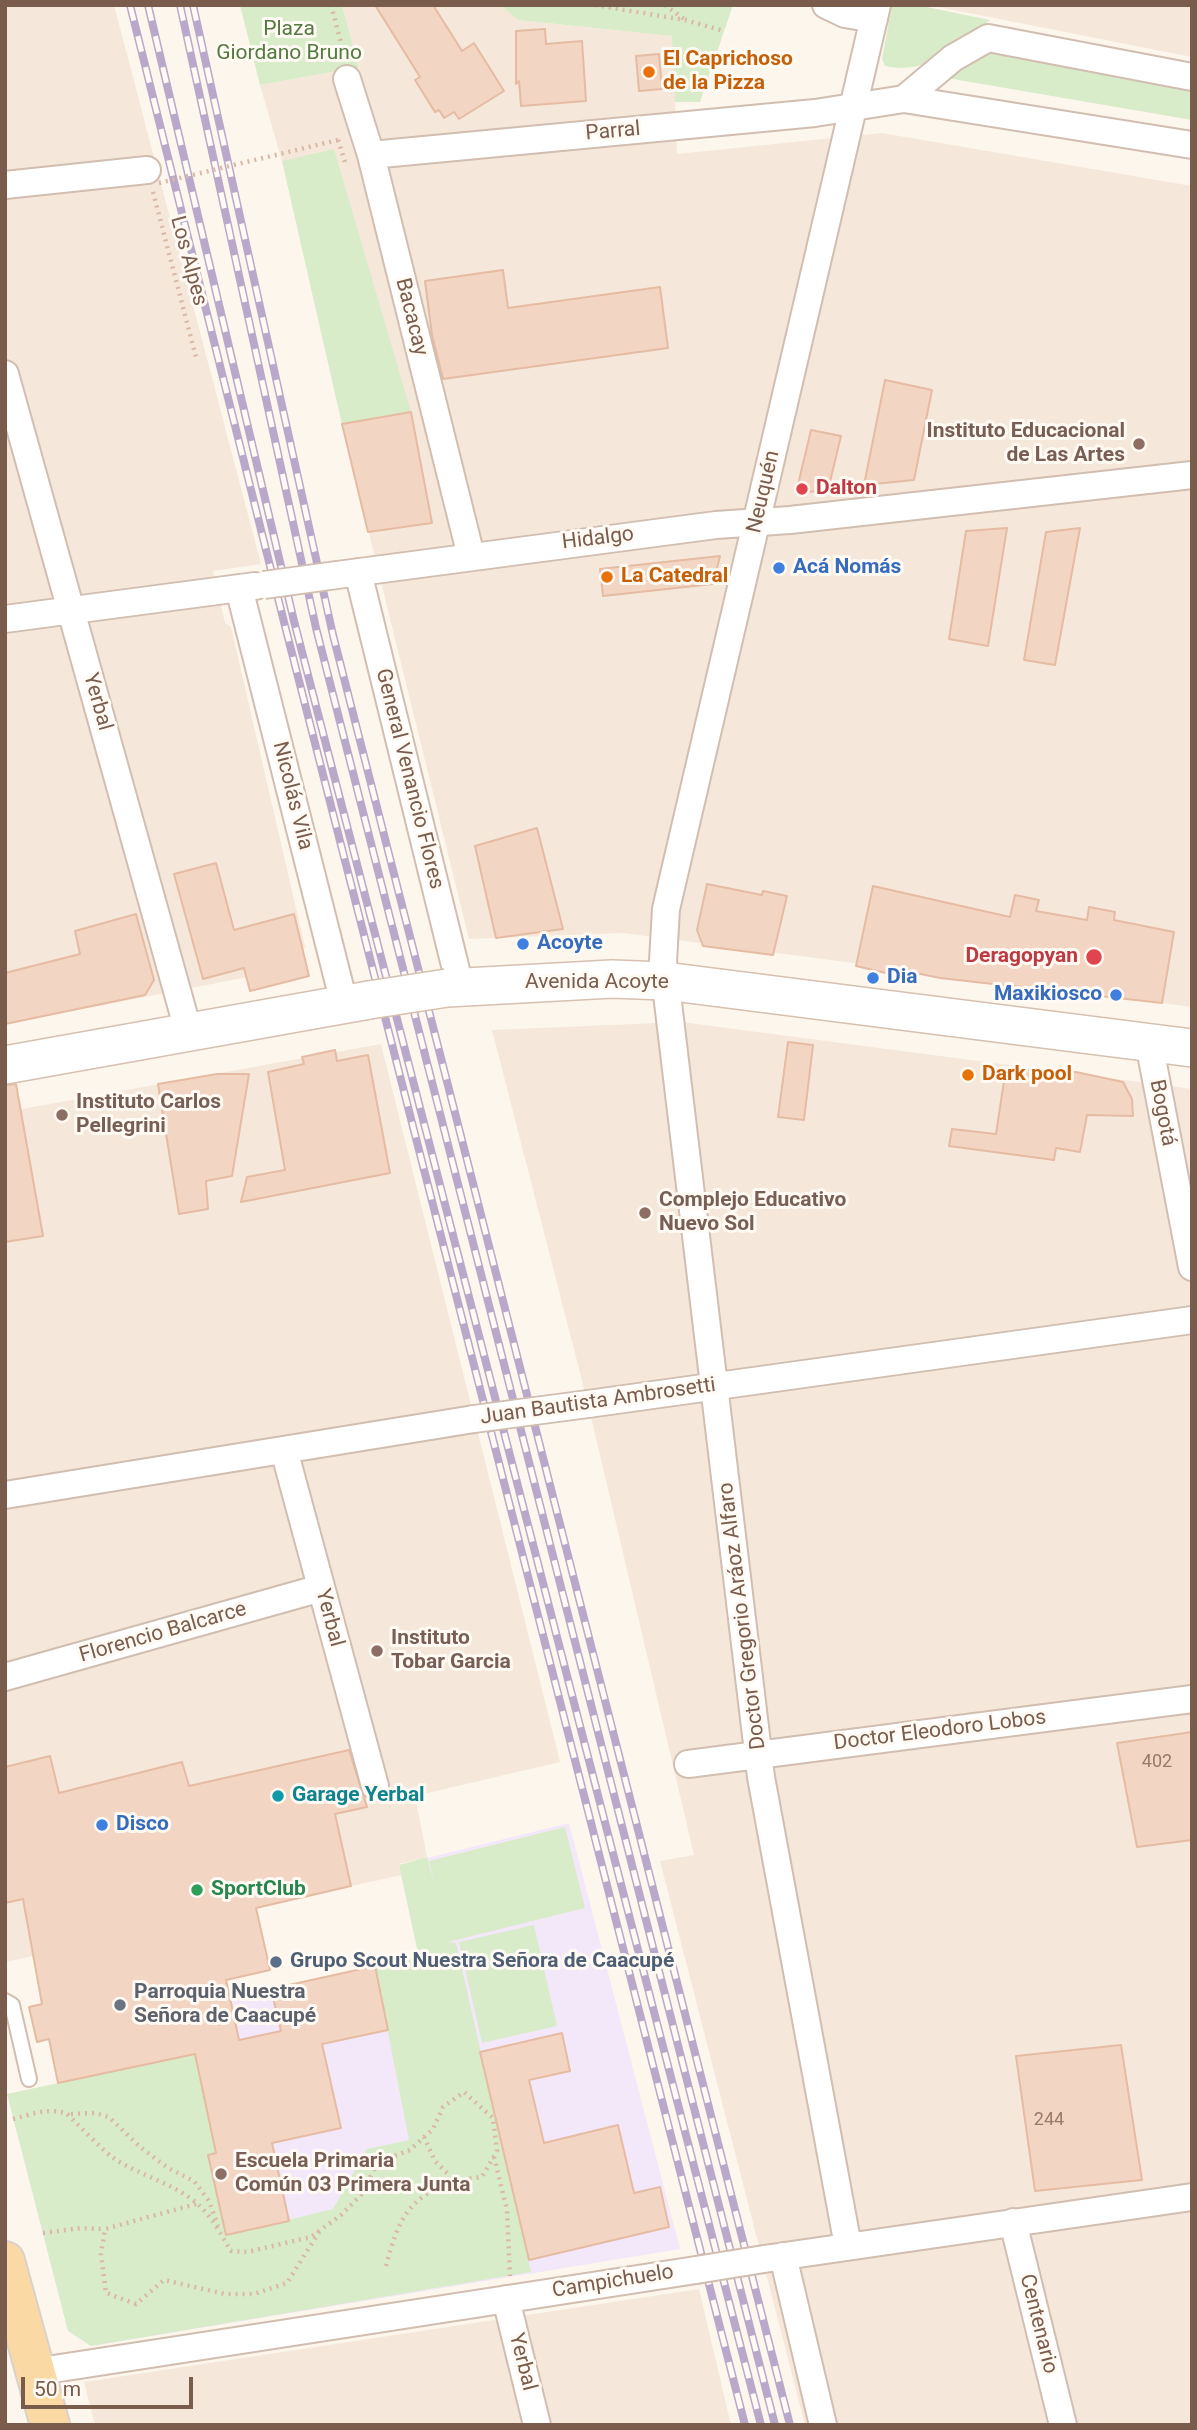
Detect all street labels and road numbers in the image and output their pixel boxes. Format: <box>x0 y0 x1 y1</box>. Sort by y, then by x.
street label: Parral <box>585 117 641 147</box>
street label: Los Alpes <box>164 213 212 309</box>
street label: Bacacay <box>389 276 433 358</box>
street label: Neuquén <box>742 448 786 536</box>
street label: Hidalgo <box>561 522 635 556</box>
street label: General Venancio Flores <box>369 666 449 892</box>
street label: Yerbal <box>77 670 117 734</box>
street label: Nicolás Vila <box>266 739 318 853</box>
street label: Avenida Acoyte <box>525 970 669 996</box>
street label: Bogotá <box>1143 1078 1181 1148</box>
street label: Juan Bautista Ambrosetti <box>479 1373 717 1431</box>
street label: Doctor Gregorio Aráoz Alfaro <box>714 1481 772 1751</box>
street label: Yerbal <box>309 1586 349 1650</box>
street label: Florencio Balcarce <box>77 1597 249 1669</box>
street label: Doctor Eleodoro Lobos <box>832 1705 1048 1757</box>
street label: Campichuelo <box>550 2260 676 2304</box>
street label: Centenario <box>1013 2272 1063 2376</box>
street label: Yerbal <box>503 2331 541 2393</box>

